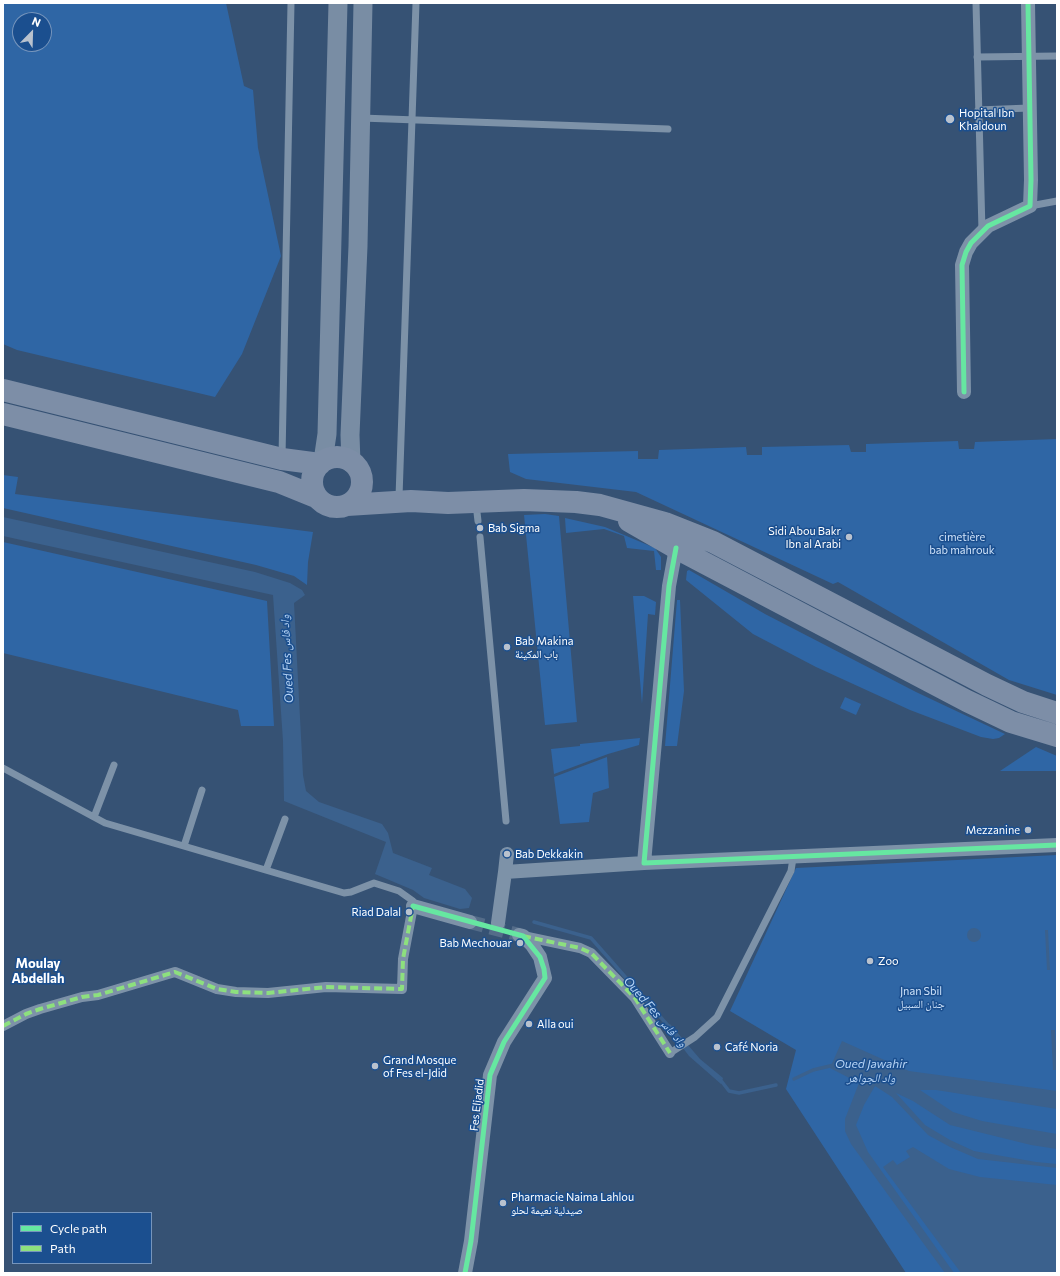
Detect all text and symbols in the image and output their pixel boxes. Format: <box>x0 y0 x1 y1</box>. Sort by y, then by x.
north arrow <box>12 12 52 52</box>
text: N <box>30 14 43 29</box>
place label: Hopital Ibn Khaldoun <box>959 106 1014 132</box>
marker: Hopital Ibn Khaldoun <box>944 113 956 125</box>
place label: Bab Sigma <box>488 521 540 535</box>
marker: Bab Sigma <box>475 523 485 533</box>
place label: Sidi Abou Bakr Ibn al Arabi <box>768 524 841 550</box>
park label: cimetière bab mahrouk <box>929 530 995 556</box>
marker: Sidi Abou Bakr Ibn al Arabi <box>844 532 854 542</box>
water label: Oued Fes واد فاس <box>277 614 297 704</box>
place label: Bab Makina باب المكينة <box>515 634 573 660</box>
marker: Bab Makina باب المكينة <box>502 642 512 652</box>
place label: Mezzanine <box>966 823 1020 837</box>
marker: Mezzanine <box>1023 825 1033 835</box>
place label: Bab Dekkakin <box>515 847 583 861</box>
marker: Bab Dekkakin <box>502 849 512 859</box>
place label: Riad Dalal <box>351 905 401 919</box>
marker: Riad Dalal <box>404 907 414 917</box>
place label: Bab Mechouar <box>440 936 512 950</box>
marker: Bab Mechouar <box>515 938 525 948</box>
place label: Zoo <box>878 954 899 968</box>
district label: Moulay Abdellah <box>12 956 64 987</box>
marker: Zoo <box>865 956 875 966</box>
water label: Oued Fes واد فاس <box>620 974 690 1050</box>
park label: Jnan Sbil جنان السبيل <box>897 984 945 1010</box>
place label: Alla oui <box>537 1017 574 1031</box>
marker: Alla oui <box>524 1019 534 1029</box>
place label: Café Noria <box>725 1040 778 1054</box>
marker: Café Noria <box>712 1042 722 1052</box>
place label: Grand Mosque of Fes el-Jdid <box>383 1053 456 1079</box>
water label: Oued Jawahir واد الجواهر <box>835 1057 907 1085</box>
marker: Grand Mosque of Fes el-Jdid <box>370 1061 380 1071</box>
street label: Fes Eljadid <box>467 1078 487 1132</box>
place label: Pharmacie Naima Lahlou صيدلية نعيمة لحلو <box>511 1190 634 1216</box>
marker: Pharmacie Naima Lahlou صيدلية نعيمة لحلو <box>498 1198 508 1208</box>
legend <box>12 1212 152 1264</box>
text: Cycle path <box>50 1221 107 1235</box>
text: Path <box>50 1241 76 1255</box>

